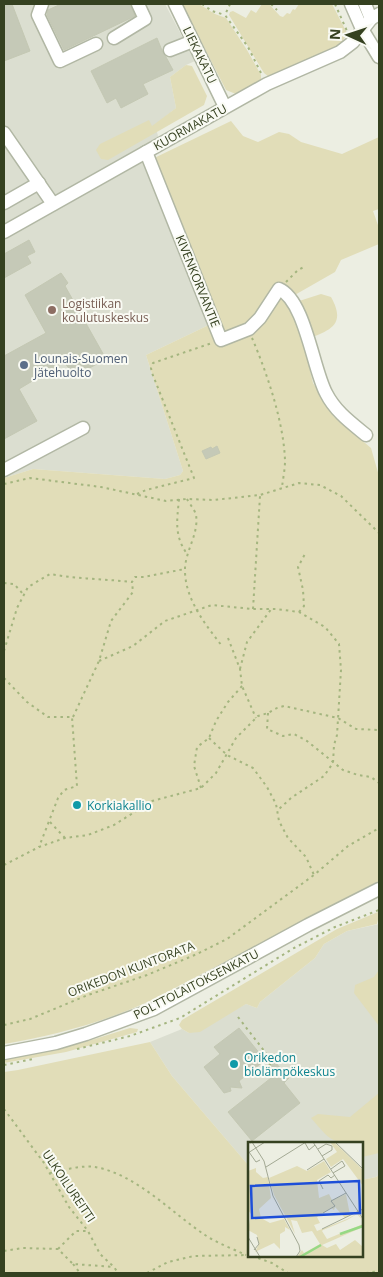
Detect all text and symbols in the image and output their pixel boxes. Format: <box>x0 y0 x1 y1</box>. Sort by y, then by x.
north arrow <box>323 10 373 60</box>
street label: LIEKAKATU <box>179 24 221 86</box>
text: N <box>325 28 344 40</box>
street label: KUORMAKATU <box>150 100 230 154</box>
street label: KIVENKORVANTIE <box>172 232 224 330</box>
place label: Logistiikan koulutuskeskus <box>62 295 149 326</box>
marker: Logistiikan koulutuskeskus <box>46 304 58 316</box>
place label: Lounais-Suomen Jätehuolto <box>33 350 128 381</box>
marker: Lounais-Suomen Jätehuolto <box>18 359 30 371</box>
place label: Korkiakallio <box>87 797 152 814</box>
marker: Korkiakallio <box>71 799 83 811</box>
street label: ORIKEDON KUNTORATA <box>65 937 197 1001</box>
street label: POLTTOLAITOKSENKATU <box>130 945 262 1023</box>
place label: Orikedon biolämpökeskus <box>244 1049 335 1080</box>
marker: Orikedon biolämpökeskus <box>228 1058 240 1070</box>
inset map <box>248 1142 363 1257</box>
street label: ULKOILUREITTI <box>38 1146 100 1226</box>

